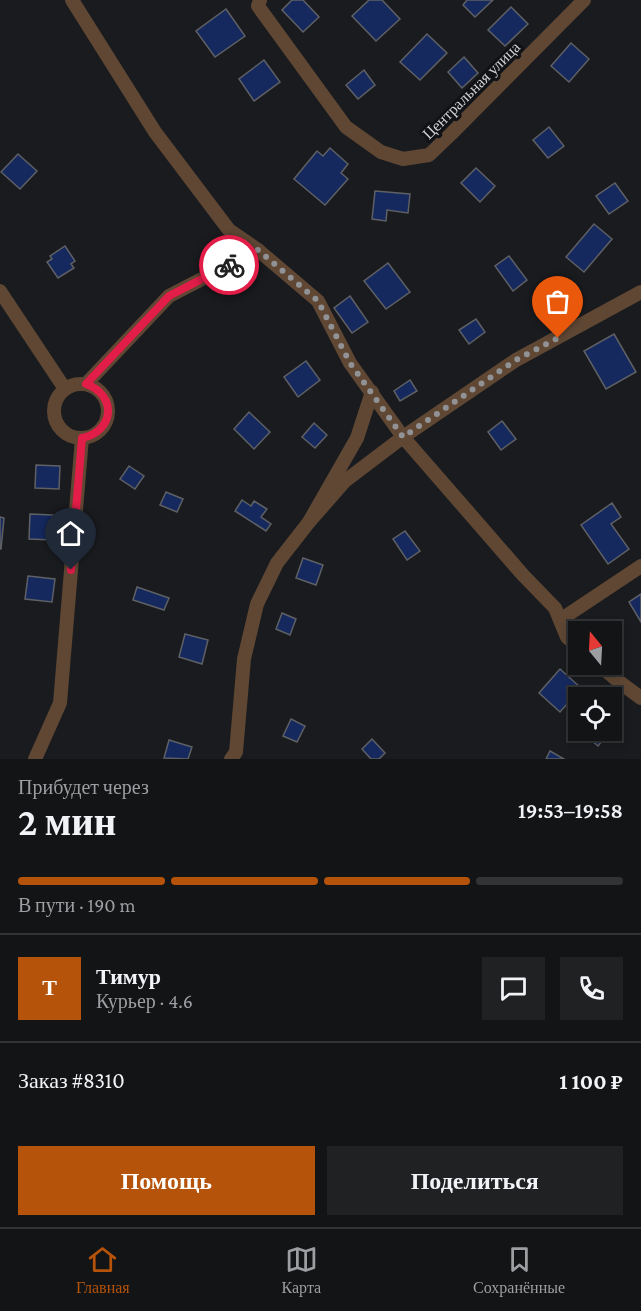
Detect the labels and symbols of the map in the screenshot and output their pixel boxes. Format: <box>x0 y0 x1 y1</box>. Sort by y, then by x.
street label: Центральная улица <box>419 38 524 143</box>
courier <box>199 235 259 295</box>
pin <box>532 276 583 338</box>
pin <box>45 508 96 570</box>
north arrow <box>568 621 622 675</box>

